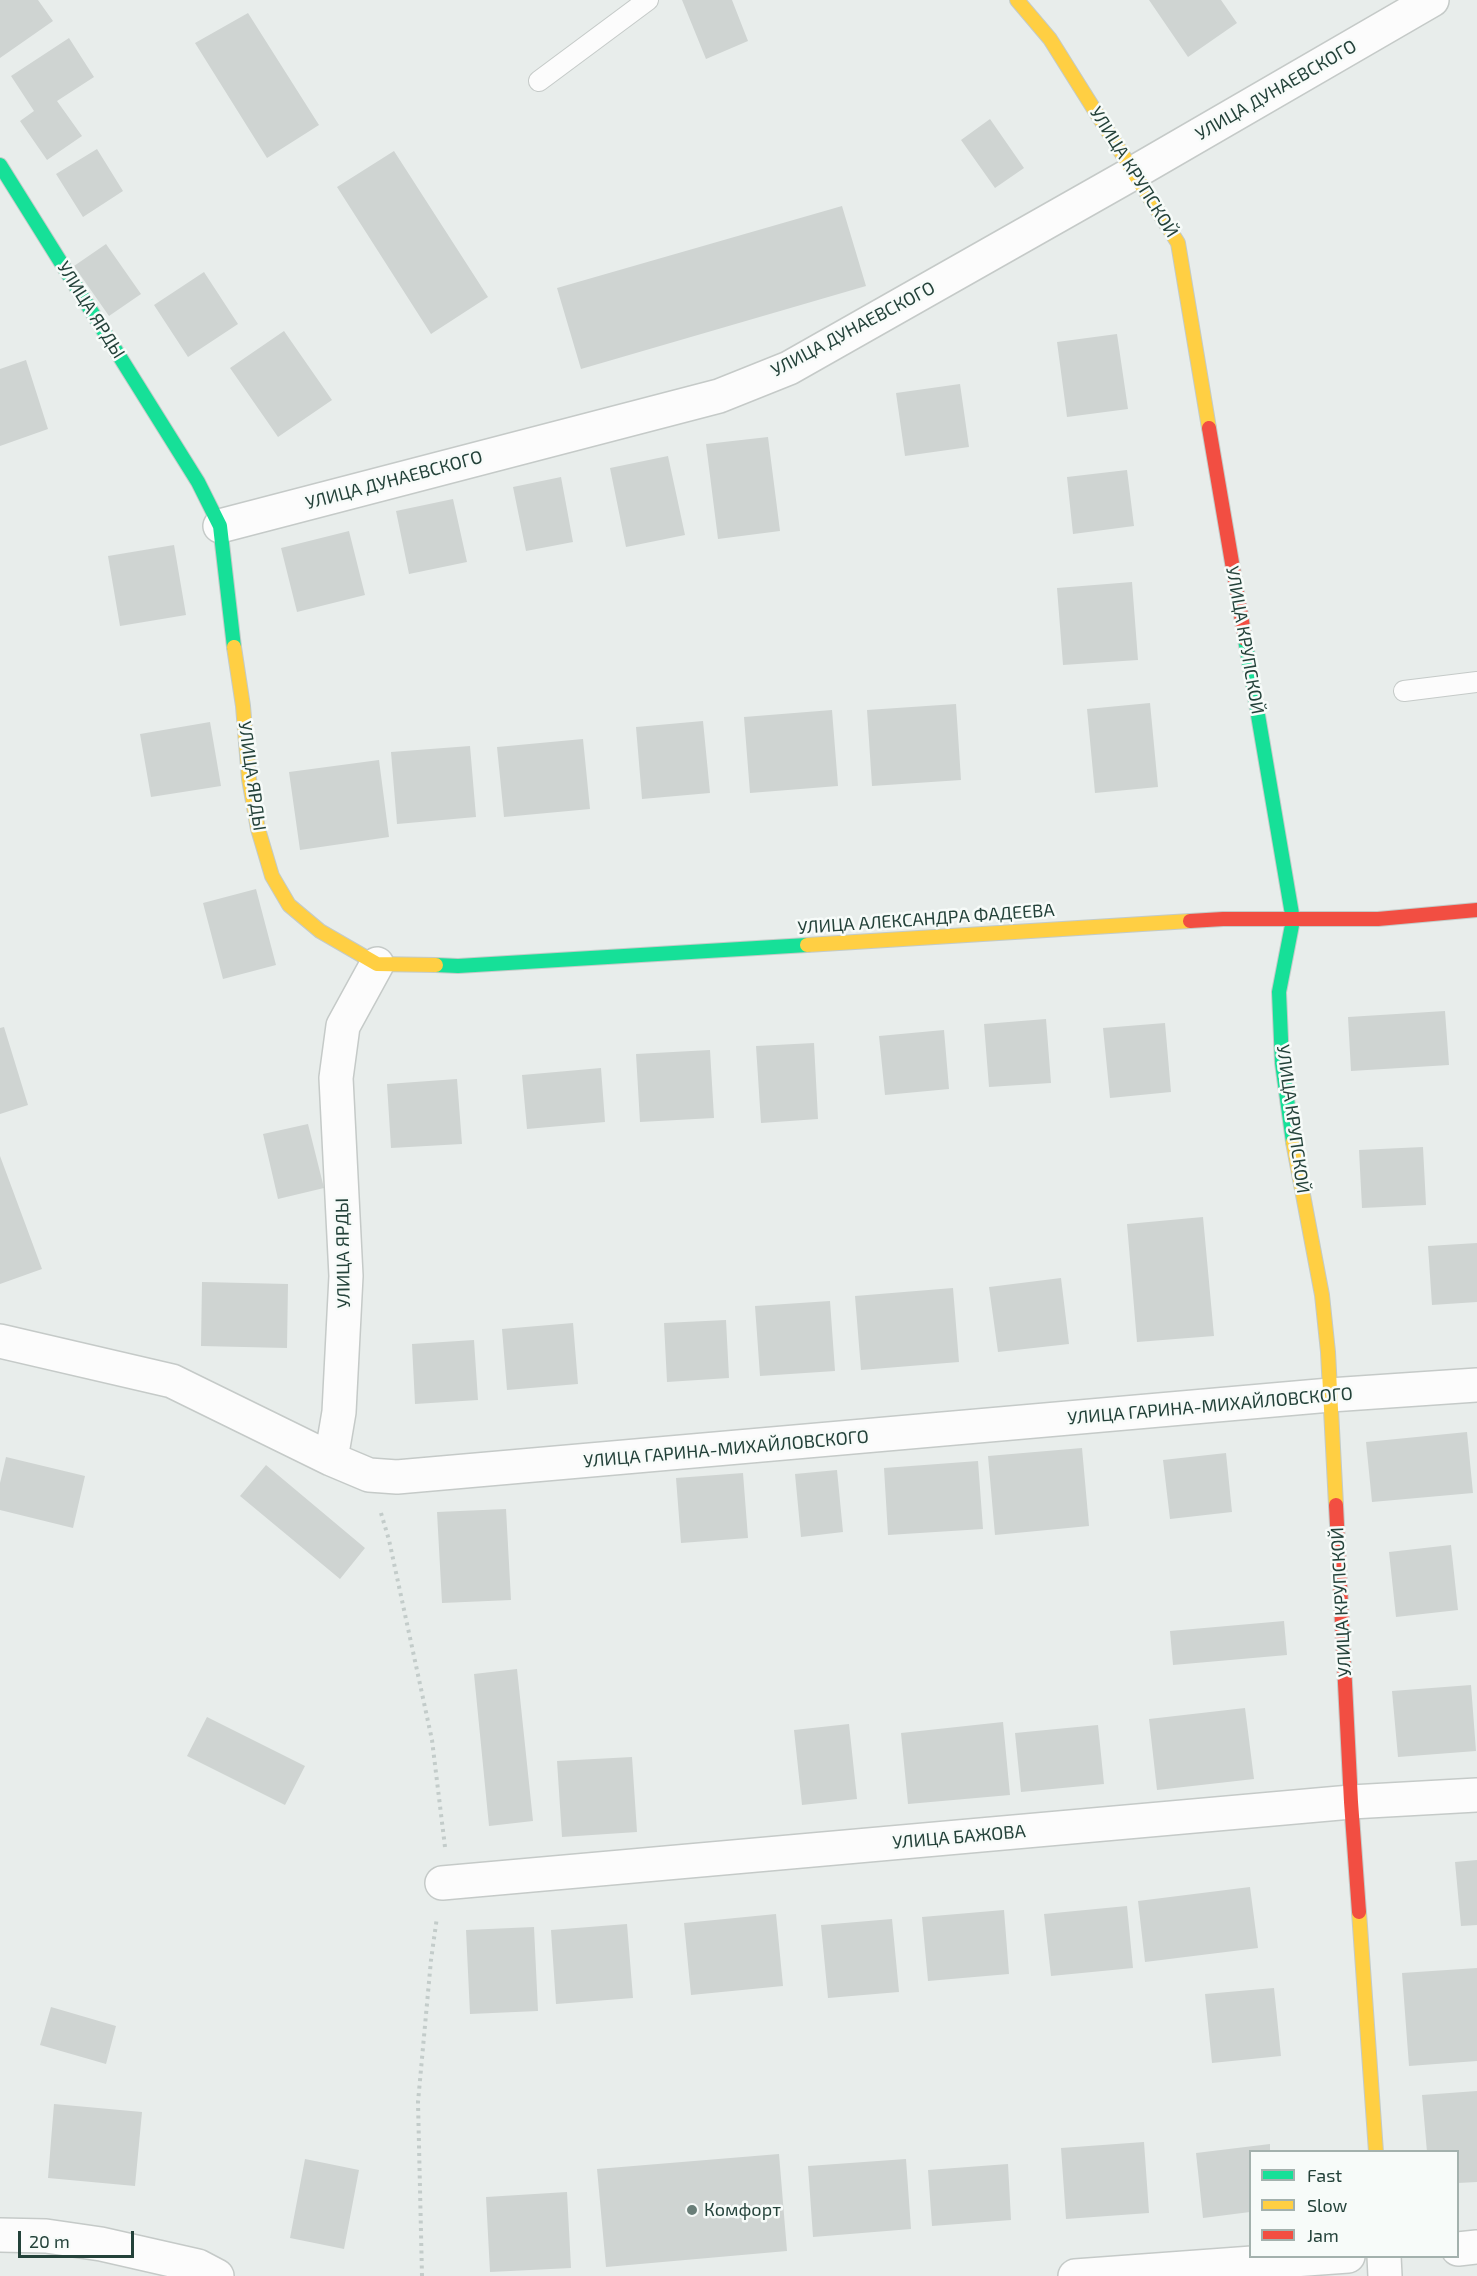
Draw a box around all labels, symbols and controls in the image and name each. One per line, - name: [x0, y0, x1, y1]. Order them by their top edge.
- street label: УЛИЦА ДУНАЕВСКОГО: [1192, 35, 1360, 145]
- street label: УЛИЦА КРУПСКОЙ: [1085, 103, 1183, 241]
- street label: УЛИЦА ЯРДЫ: [53, 257, 129, 363]
- street label: УЛИЦА ДУНАЕВСКОГО: [767, 277, 939, 381]
- street label: УЛИЦА ДУНАЕВСКОГО: [303, 446, 485, 514]
- street label: УЛИЦА КРУПСКОЙ: [1221, 564, 1269, 716]
- street label: УЛИЦА ЯРДЫ: [234, 720, 270, 832]
- street label: УЛИЦА АЛЕКСАНДРА ФАДЕЕВА: [797, 899, 1055, 939]
- street label: УЛИЦА КРУПСКОЙ: [1272, 1043, 1314, 1195]
- street label: УЛИЦА ЯРДЫ: [331, 1198, 355, 1308]
- street label: УЛИЦА ГАРИНА-МИХАЙЛОВСКОГО: [1066, 1383, 1354, 1429]
- street label: УЛИЦА ГАРИНА-МИХАЙЛОВСКОГО: [582, 1426, 870, 1472]
- street label: УЛИЦА КРУПСКОЙ: [1326, 1526, 1356, 1678]
- street label: УЛИЦА БАЖОВА: [891, 1820, 1027, 1854]
- legend: [1249, 2150, 1459, 2258]
- text: Fast: [1307, 2164, 1342, 2186]
- text: Slow: [1307, 2194, 1347, 2216]
- place label: Комфорт: [704, 2199, 781, 2221]
- marker: Комфорт: [685, 2203, 699, 2217]
- scale bar: [21, 2219, 136, 2257]
- text: Jam: [1307, 2224, 1339, 2246]
- text: 20 m: [29, 2230, 70, 2252]

